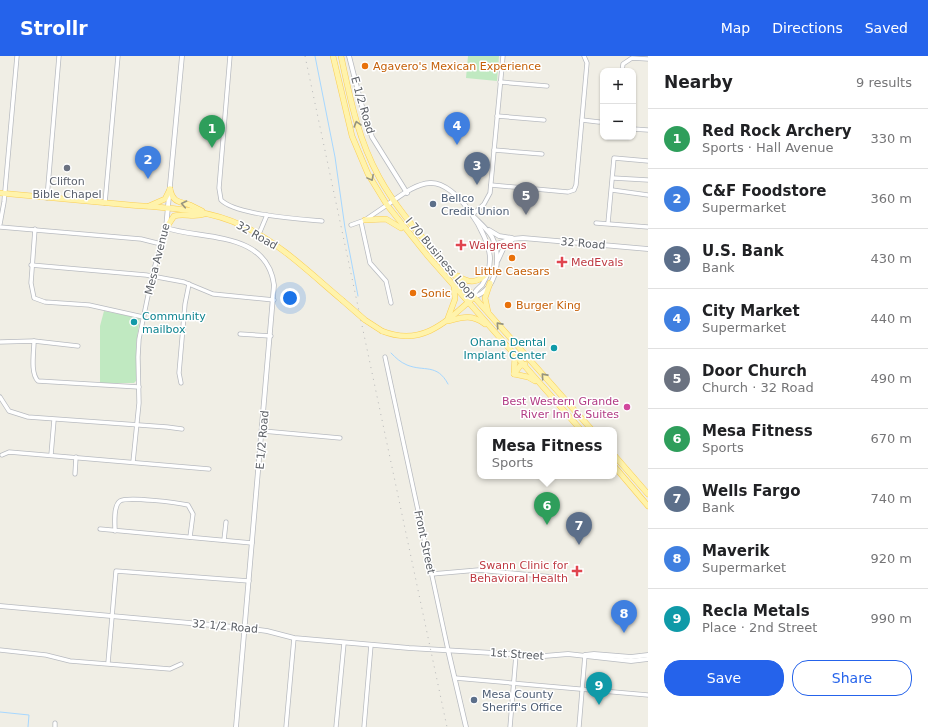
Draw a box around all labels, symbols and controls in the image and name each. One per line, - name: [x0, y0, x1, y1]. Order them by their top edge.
- text: Strollr: [20, 17, 88, 39]
- text: Map: [721, 20, 750, 36]
- text: Directions: [772, 20, 843, 36]
- text: Saved: [865, 20, 908, 36]
- place label: Agavero's Mexican Experience: [373, 60, 541, 73]
- marker: Agavero's Mexican Experience: [360, 61, 370, 71]
- map controls: [600, 68, 636, 140]
- button: +: [600, 68, 636, 104]
- text: Nearby: [664, 72, 733, 92]
- street label: E 1/2 Road: [348, 75, 377, 135]
- text: 9 results: [856, 75, 912, 90]
- button: −: [600, 104, 636, 140]
- pin: 4: [444, 112, 470, 145]
- pin: 1: [199, 115, 225, 148]
- one-way arrow: [353, 121, 362, 128]
- text: Red Rock Archery: [702, 122, 852, 140]
- text: 1: [672, 131, 682, 146]
- text: 330 m: [870, 131, 912, 146]
- text: Sports · Hall Avenue: [702, 140, 833, 155]
- pin: 2: [135, 146, 161, 179]
- pin: 3: [464, 152, 490, 185]
- marker: Clifton Bible Chapel: [62, 163, 72, 173]
- one-way arrow: [366, 174, 373, 181]
- place label: Clifton Bible Chapel: [32, 175, 102, 201]
- pin: 5: [513, 182, 539, 215]
- text: C&F Foodstore: [702, 182, 827, 200]
- text: 2: [672, 191, 682, 206]
- text: 360 m: [870, 191, 912, 206]
- place label: Bellco Credit Union: [441, 192, 509, 218]
- marker: Bellco Credit Union: [428, 199, 438, 209]
- text: Supermarket: [702, 200, 786, 215]
- one-way arrow: [181, 201, 188, 209]
- street label: I 70 Business Loop: [403, 215, 479, 302]
- street label: 32 Road: [234, 219, 280, 252]
- street label: Mesa Avenue: [142, 222, 173, 296]
- street label: 32 Road: [560, 235, 606, 252]
- place label: Walgreens: [469, 239, 527, 252]
- marker: Walgreens: [456, 240, 466, 250]
- text: U.S. Bank: [702, 242, 784, 260]
- text: 3: [672, 251, 682, 266]
- text: 430 m: [870, 251, 912, 266]
- marker: Little Caesars: [507, 253, 517, 263]
- marker: MedEvals: [556, 256, 568, 268]
- place label: MedEvals: [571, 256, 623, 269]
- text: Bank: [702, 260, 735, 275]
- place label: Little Caesars: [474, 265, 550, 278]
- place label: Sonic: [421, 287, 451, 300]
- your location: [280, 288, 300, 308]
- marker: Sonic: [408, 288, 418, 298]
- place label: Burger King: [516, 299, 581, 312]
- marker: Burger King: [503, 300, 513, 310]
- text: City Market: [702, 302, 800, 320]
- place label: Community mailbox: [142, 310, 206, 336]
- text: 4: [672, 311, 682, 326]
- text: 440 m: [870, 311, 912, 326]
- marker: Community mailbox: [129, 317, 139, 327]
- text: Supermarket: [702, 320, 786, 335]
- one-way arrow: [497, 322, 504, 330]
- place label: Ohana Dental Implant Center: [463, 336, 546, 362]
- marker: Ohana Dental Implant Center: [549, 343, 559, 353]
- text: Door Church: [702, 362, 807, 380]
- text: 5: [672, 371, 682, 386]
- text: 490 m: [870, 371, 912, 386]
- one-way arrow: [542, 373, 549, 381]
- text: Church · 32 Road: [702, 380, 814, 395]
- place label: Best Western Grande River Inn & Suites: [502, 395, 619, 421]
- marker: Best Western Grande River Inn & Suites: [622, 402, 632, 412]
- street label: E 1/2 Road: [253, 410, 272, 470]
- text: Mesa Fitness: [702, 422, 813, 440]
- popup: [477, 427, 617, 479]
- text: 6: [672, 431, 682, 446]
- text: 670 m: [870, 431, 912, 446]
- text: Mesa Fitness: [492, 437, 602, 455]
- text: Sports: [702, 440, 744, 455]
- text: Sports: [492, 455, 533, 470]
- text: Wells Fargo: [702, 482, 801, 500]
- text: 7: [672, 491, 682, 506]
- text: 740 m: [870, 491, 912, 506]
- pin: 6: [534, 492, 560, 525]
- text: Bank: [702, 500, 735, 515]
- street label: Front Street: [411, 509, 438, 576]
- pin: 7: [566, 512, 592, 545]
- text: Maverik: [702, 542, 770, 560]
- text: 8: [672, 551, 682, 566]
- text: 920 m: [870, 551, 912, 566]
- place label: Swann Clinic for Behavioral Health: [470, 559, 568, 585]
- text: Supermarket: [702, 560, 786, 575]
- marker: Swann Clinic for Behavioral Health: [571, 565, 583, 577]
- pin: 8: [611, 600, 637, 633]
- text: Recla Metals: [702, 602, 810, 620]
- text: 9: [672, 611, 682, 626]
- text: 990 m: [870, 611, 912, 626]
- street label: 32 1/2 Road: [191, 617, 259, 636]
- text: Place · 2nd Street: [702, 620, 817, 635]
- street label: 1st Street: [490, 646, 545, 663]
- button: Save: [664, 660, 784, 696]
- button: Share: [792, 660, 912, 696]
- pin: 9: [586, 672, 612, 705]
- place label: Mesa County Sheriff's Office: [482, 688, 562, 714]
- marker: Mesa County Sheriff's Office: [469, 695, 479, 705]

